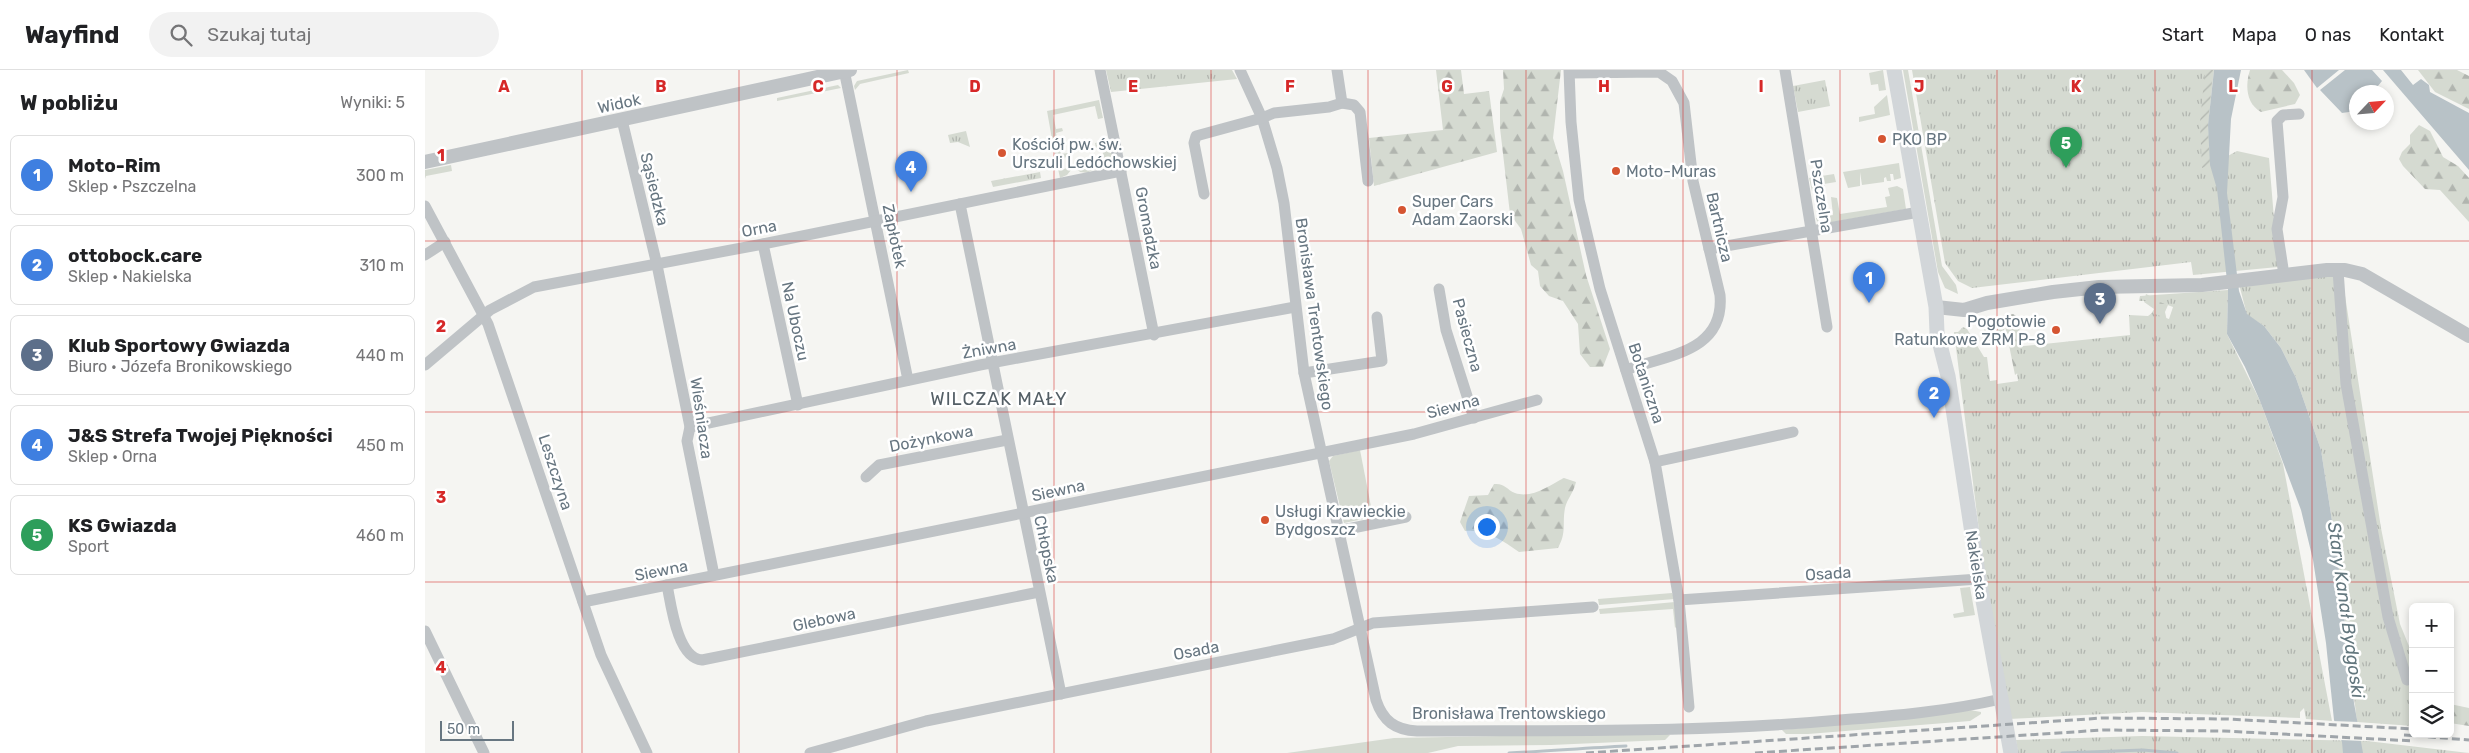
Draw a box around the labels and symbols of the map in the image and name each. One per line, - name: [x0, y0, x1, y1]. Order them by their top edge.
- text: A: [498, 77, 510, 96]
- text: B: [655, 77, 667, 96]
- text: C: [812, 77, 824, 96]
- text: D: [969, 77, 981, 96]
- text: E: [1128, 77, 1138, 96]
- text: F: [1285, 77, 1295, 96]
- text: G: [1441, 77, 1453, 96]
- text: H: [1598, 77, 1610, 96]
- text: I: [1758, 77, 1764, 96]
- text: J: [1914, 77, 1924, 96]
- text: K: [2071, 77, 2082, 96]
- text: L: [2228, 77, 2238, 96]
- north arrow: [2349, 85, 2394, 130]
- street label: Widok: [596, 90, 643, 117]
- pin: 5: [2050, 127, 2082, 168]
- place label: PKO BP: [1892, 130, 1947, 149]
- marker: PKO BP: [1876, 133, 1888, 145]
- place label: Kościół pw. św. Urszuli Ledóchowskiej: [1012, 135, 1177, 172]
- text: 1: [437, 146, 445, 165]
- marker: Kościół pw. św. Urszuli Ledóchowskiej: [996, 147, 1008, 159]
- street label: Sąsiedzka: [636, 151, 673, 228]
- pin: 4: [895, 151, 927, 192]
- street label: Pszczelna: [1806, 158, 1837, 234]
- place label: Moto-Muras: [1626, 162, 1716, 181]
- marker: Moto-Muras: [1610, 165, 1622, 177]
- street label: Gromadzka: [1131, 185, 1166, 271]
- street label: Bartnicza: [1702, 190, 1737, 264]
- place label: Super Cars Adam Zaorski: [1412, 192, 1513, 229]
- street label: Zapłotek: [878, 202, 911, 271]
- marker: Super Cars Adam Zaorski: [1396, 204, 1408, 216]
- street label: Orna: [740, 216, 778, 241]
- street label: Bronisława Trentowskiego: [1292, 217, 1337, 411]
- pin: 1: [1853, 262, 1885, 303]
- street label: Na Uboczu: [778, 280, 813, 362]
- pin: 3: [2084, 283, 2116, 324]
- street label: Pasieczna: [1449, 296, 1486, 374]
- place label: Pogotowie Ratunkowe ZRM P-8: [1894, 312, 2046, 349]
- text: 2: [436, 317, 446, 336]
- marker: Pogotowie Ratunkowe ZRM P-8: [2050, 324, 2062, 336]
- street label: Żniwna: [961, 334, 1018, 363]
- street label: Botaniczna: [1625, 340, 1669, 426]
- street label: Wieśniacza: [686, 376, 717, 460]
- pin: 2: [1918, 377, 1950, 418]
- district label: WILCZAK MAŁY: [930, 388, 1068, 410]
- street label: Siewna: [1425, 390, 1482, 423]
- street label: Dożynkowa: [888, 421, 975, 456]
- street label: Leszczyna: [534, 432, 577, 512]
- street label: Siewna: [1030, 476, 1086, 505]
- text: 3: [436, 488, 446, 507]
- place label: Usługi Krawieckie Bydgoszcz: [1275, 502, 1406, 539]
- street label: Chłopska: [1030, 514, 1063, 585]
- marker: Usługi Krawieckie Bydgoszcz: [1259, 514, 1271, 526]
- your location: [1474, 514, 1500, 540]
- water label: Stary Kanał Bydgoski: [2323, 520, 2369, 700]
- street label: Nakielska: [1962, 529, 1991, 601]
- street label: Siewna: [633, 556, 689, 585]
- street label: Osada: [1804, 562, 1852, 585]
- street label: Glebowa: [791, 604, 857, 635]
- street label: Osada: [1172, 637, 1221, 664]
- text: 4: [436, 658, 447, 677]
- street label: Bronisława Trentowskiego: [1412, 704, 1606, 723]
- scale bar: [440, 718, 514, 741]

